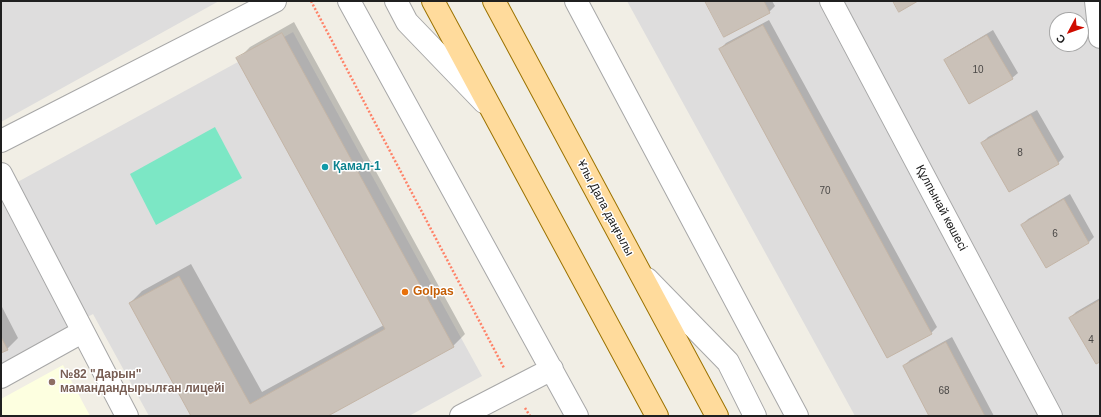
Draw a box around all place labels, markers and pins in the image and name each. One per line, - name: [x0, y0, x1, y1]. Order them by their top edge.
- place label: Қамал-1: [333, 160, 381, 174]
- marker: Қамал-1: [320, 162, 330, 172]
- place label: Golpas: [413, 285, 454, 299]
- marker: Golpas: [400, 287, 410, 297]
- place label: №82 "Дарын" мамандандырылған лицейі: [60, 368, 225, 396]
- marker: №82 "Дарын" мамандандырылған лицейі: [47, 377, 57, 387]

